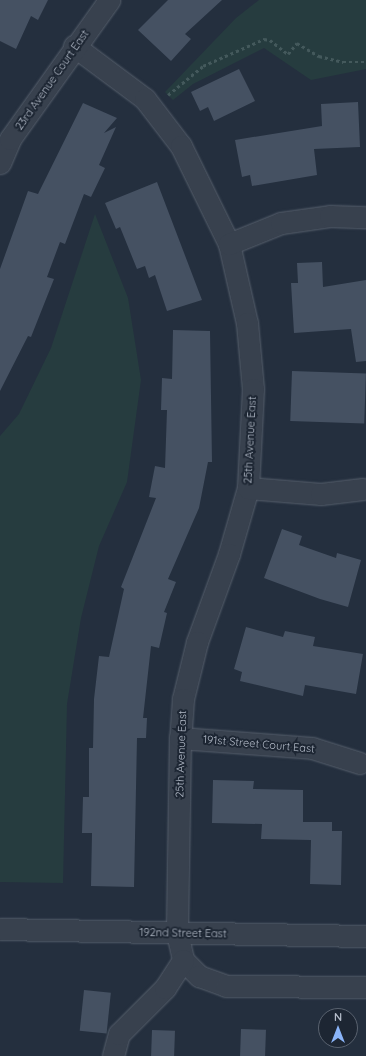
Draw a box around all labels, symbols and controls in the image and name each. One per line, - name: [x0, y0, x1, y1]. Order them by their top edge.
- street label: 23rd Avenue Court East: [12, 27, 92, 133]
- street label: 25th Avenue East: [241, 396, 259, 484]
- street label: 25th Avenue East: [173, 710, 189, 798]
- street label: 191st Street Court East: [203, 733, 315, 755]
- street label: 192nd Street East: [139, 926, 227, 940]
- north arrow: [318, 1008, 358, 1048]
- text: N: [334, 1010, 342, 1024]

